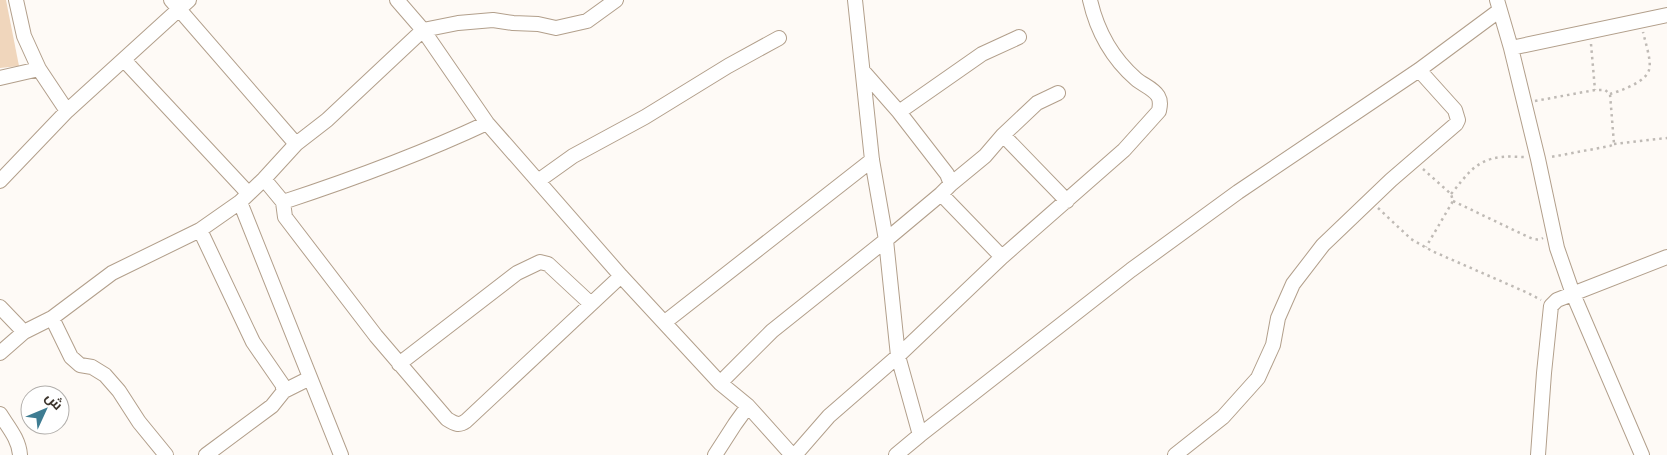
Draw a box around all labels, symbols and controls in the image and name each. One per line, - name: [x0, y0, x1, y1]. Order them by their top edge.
- north arrow: [20, 385, 70, 435]
- text: ش: [42, 389, 66, 414]

